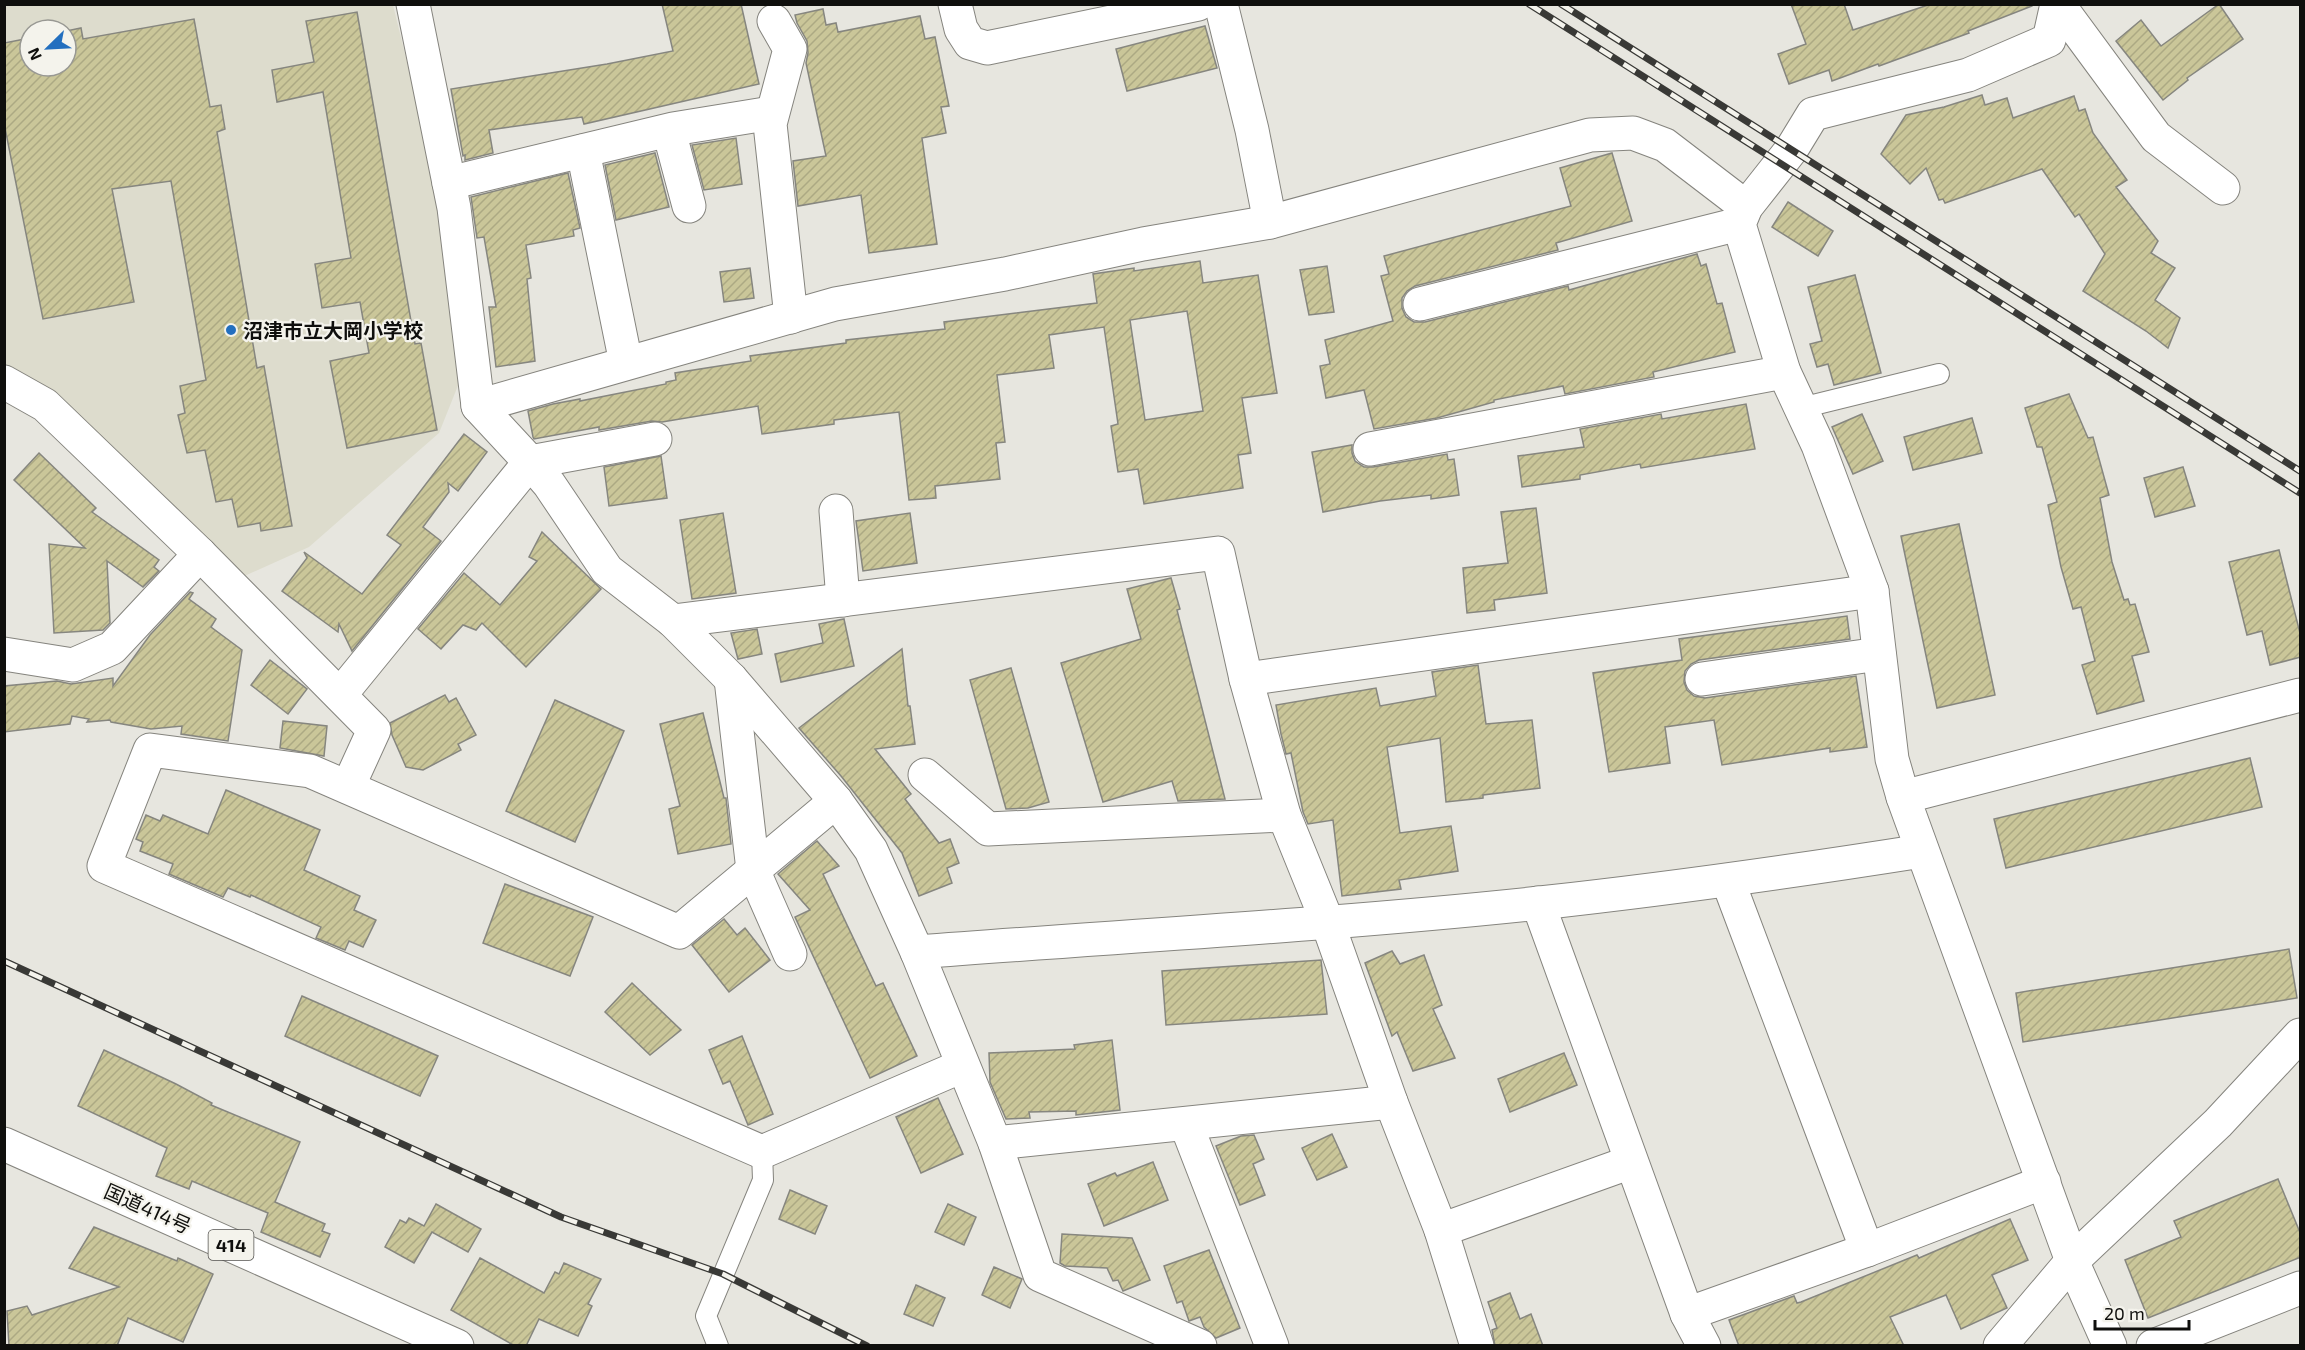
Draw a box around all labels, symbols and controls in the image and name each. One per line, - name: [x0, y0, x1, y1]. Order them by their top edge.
- north arrow: [18, 18, 78, 78]
- text: N: [23, 45, 45, 63]
- place label: 沼津市立大岡小学校: [243, 318, 423, 342]
- marker: 沼津市立大岡小学校: [224, 323, 238, 337]
- street label: 国道414号: [101, 1178, 195, 1238]
- road number: 414: [208, 1230, 254, 1260]
- scale bar: [2095, 1293, 2190, 1331]
- text: 20 m: [2104, 1302, 2145, 1324]

